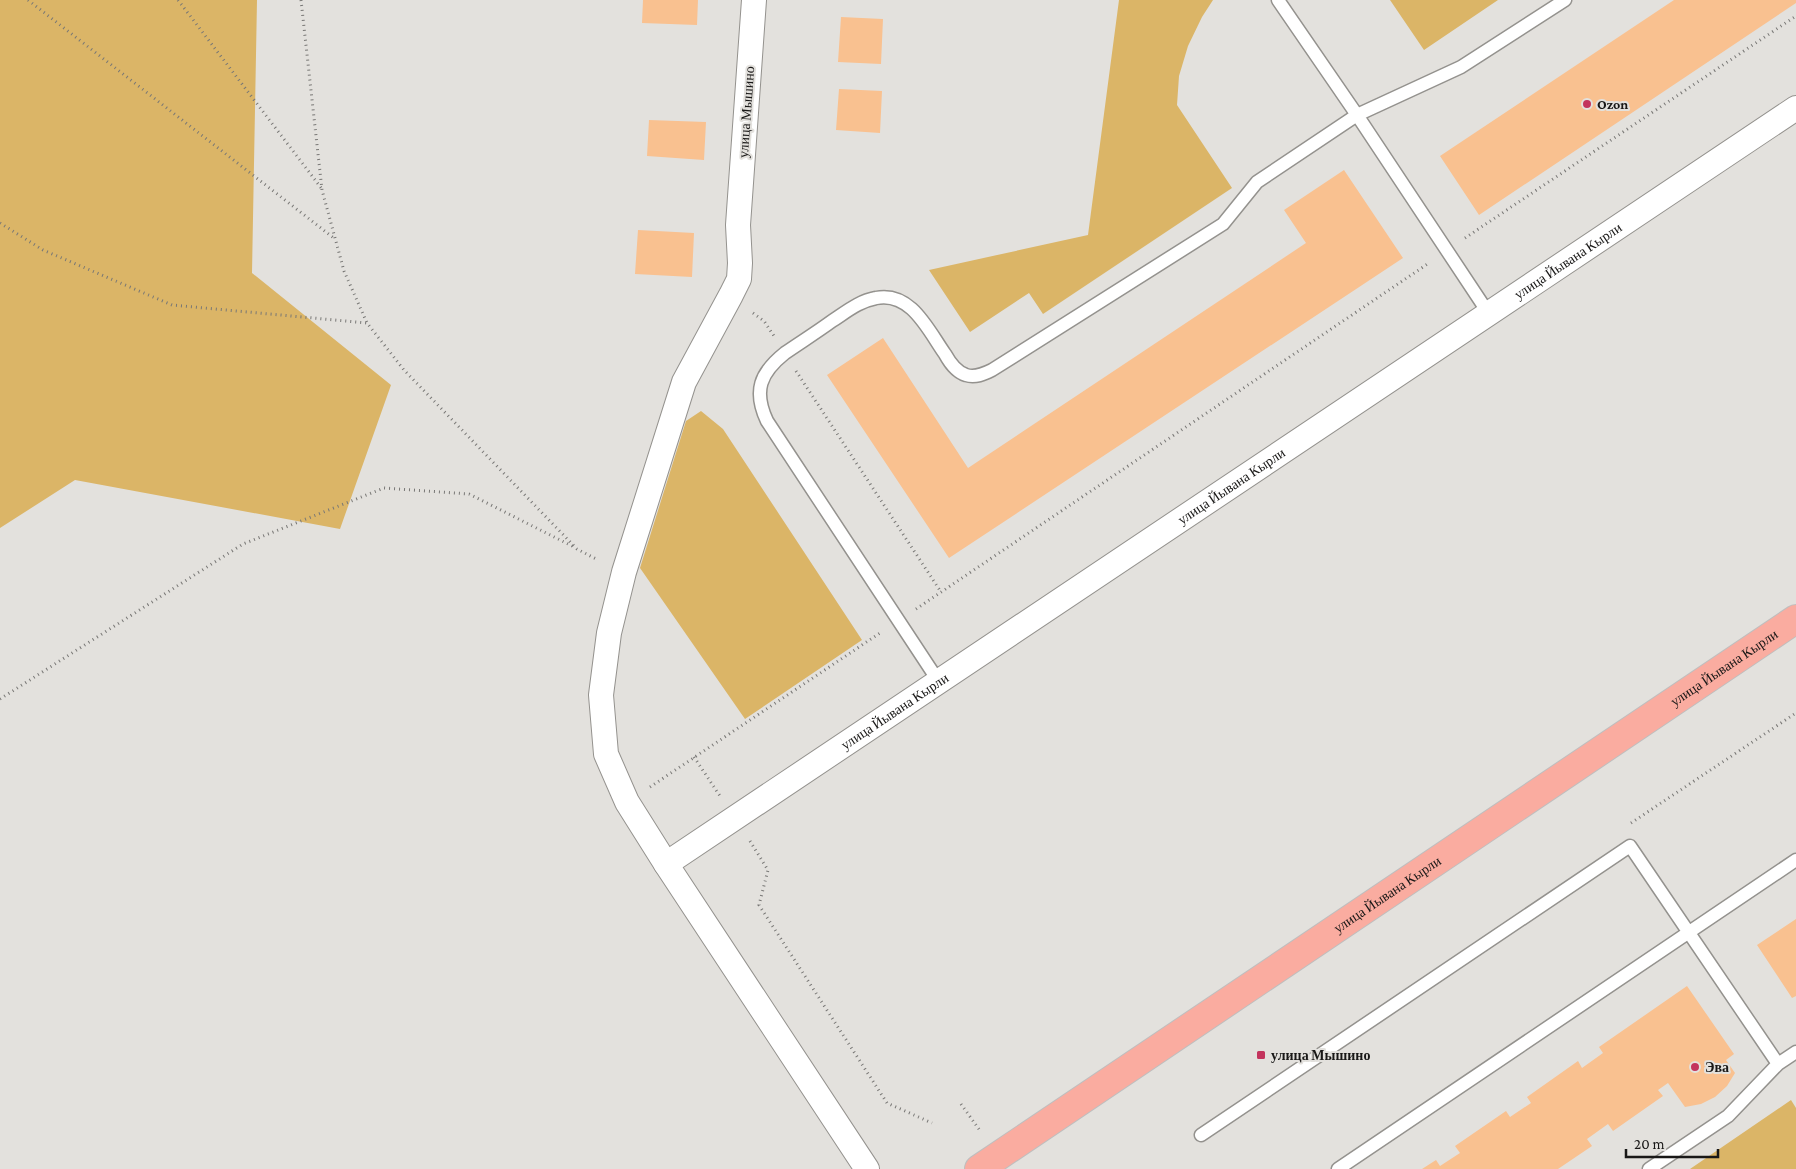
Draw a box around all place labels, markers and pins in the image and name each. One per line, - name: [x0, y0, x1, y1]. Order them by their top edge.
- place label: Ozon: [1597, 96, 1628, 112]
- marker: Ozon: [1581, 98, 1593, 110]
- place label: улица Мышино: [1271, 1047, 1370, 1063]
- marker: улица Мышино: [1255, 1049, 1267, 1061]
- place label: Эва: [1705, 1059, 1729, 1075]
- marker: Эва: [1689, 1061, 1701, 1073]

